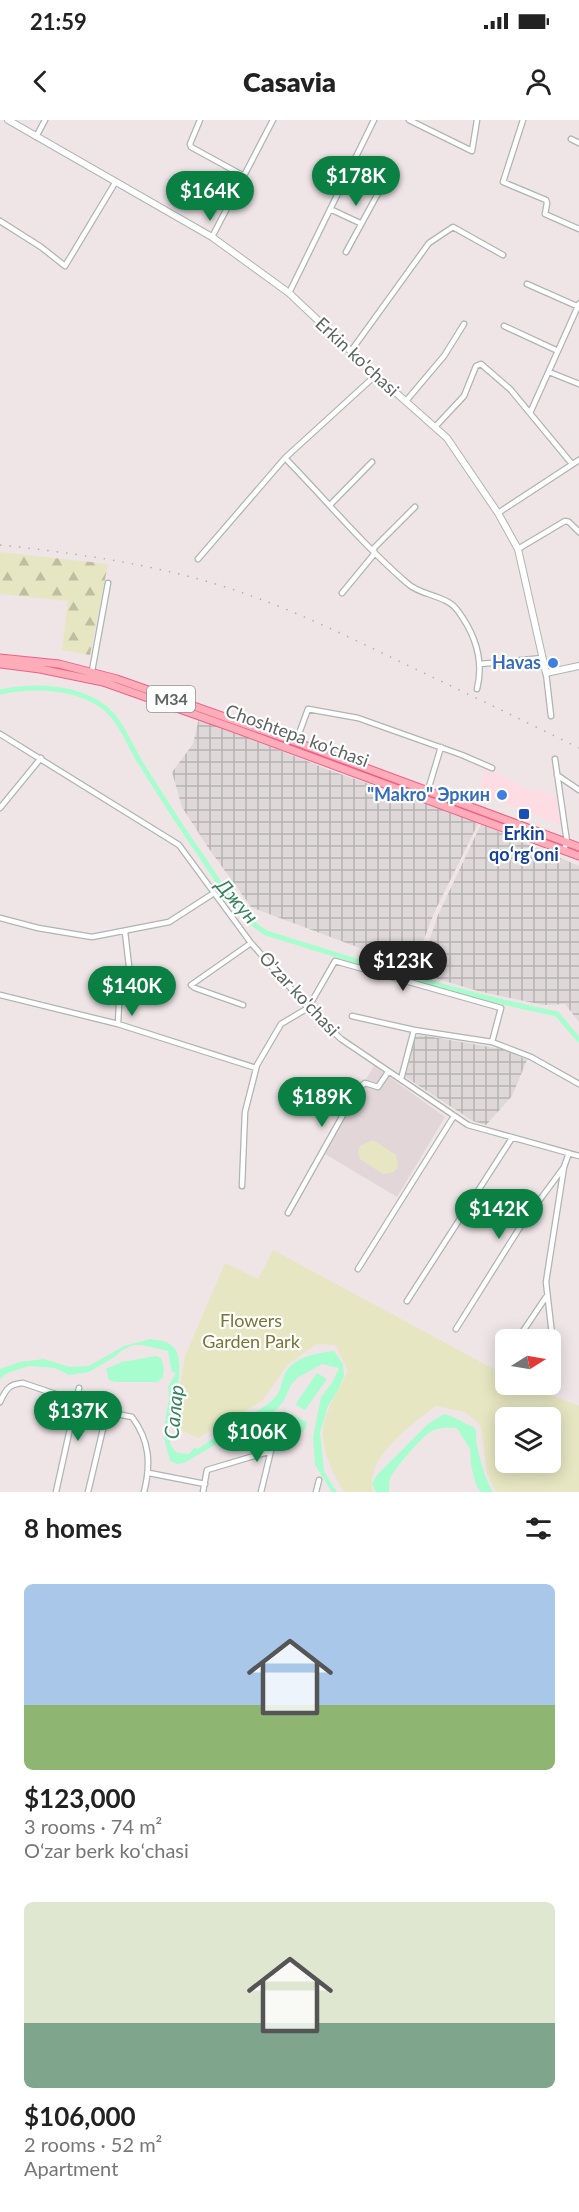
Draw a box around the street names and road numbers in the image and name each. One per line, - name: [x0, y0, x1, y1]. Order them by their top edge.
- street label: Erkin ko'chasi: [311, 312, 404, 401]
- road number: M34: [147, 686, 195, 712]
- street label: Choshtepa ko'chasi: [223, 699, 372, 771]
- street label: O'zar ko'chasi: [255, 947, 344, 1040]

